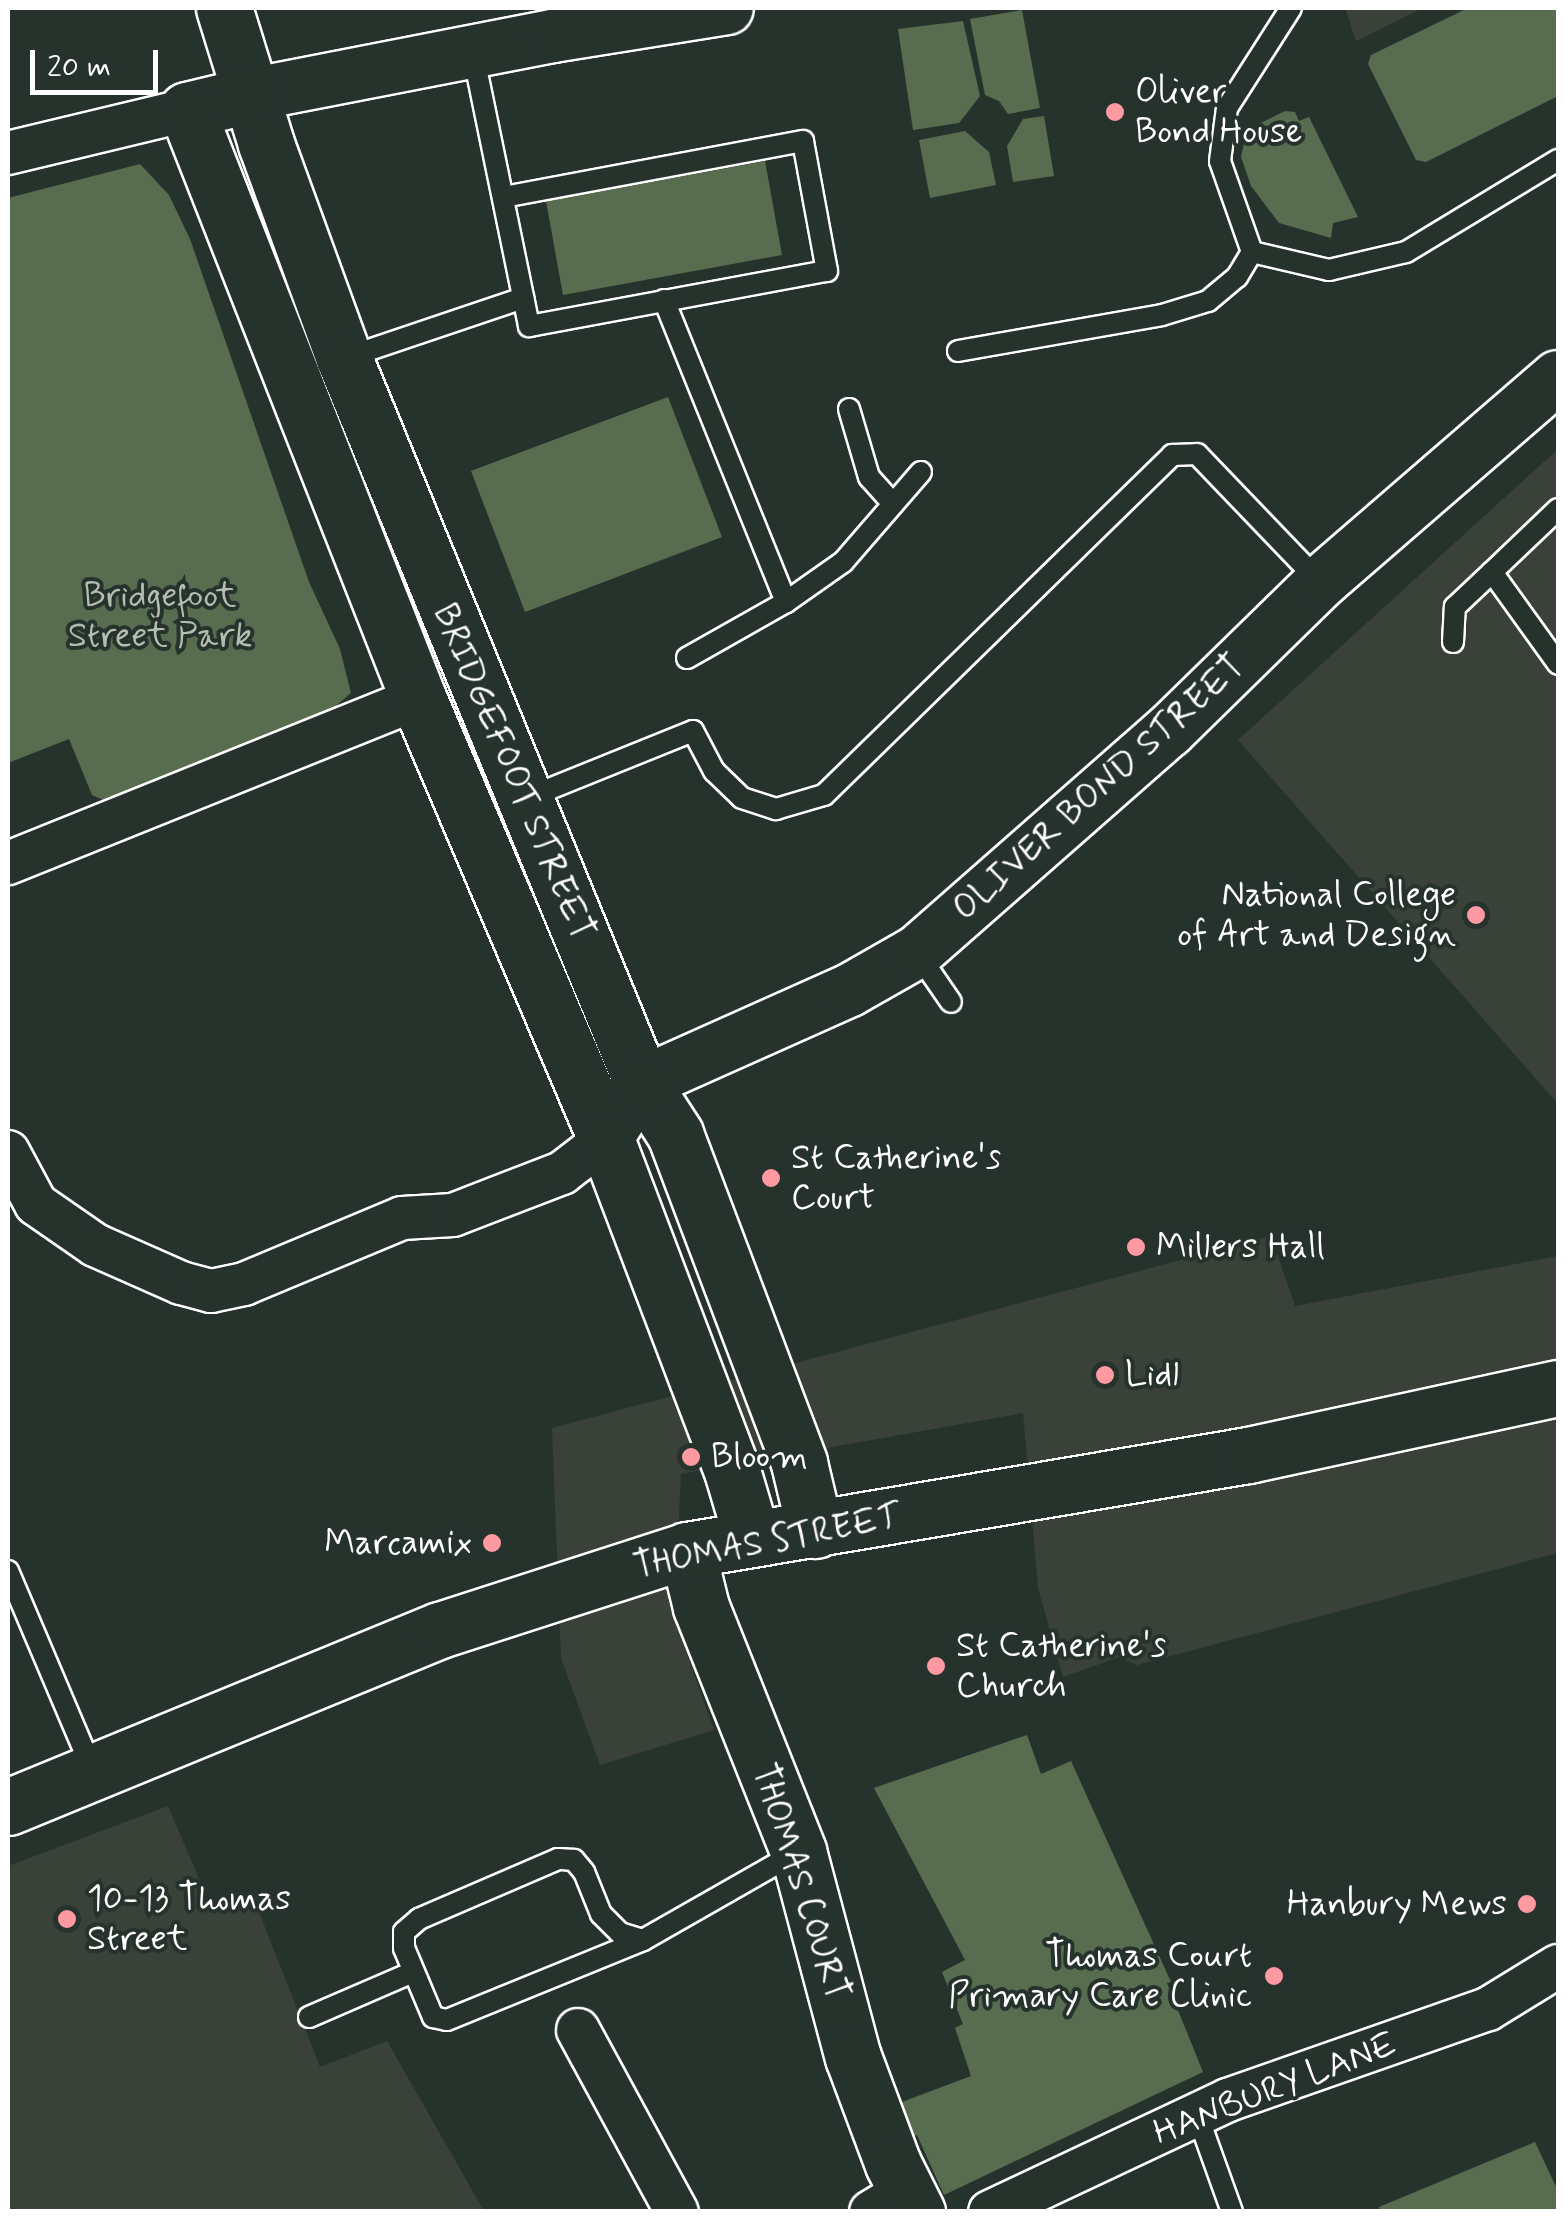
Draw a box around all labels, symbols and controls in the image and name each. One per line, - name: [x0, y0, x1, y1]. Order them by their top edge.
- scale bar: [35, 30, 162, 92]
- text: 20 m: [47, 48, 111, 87]
- place label: Oliver Bond House: [1135, 71, 1302, 153]
- marker: Oliver Bond House: [1104, 101, 1126, 123]
- park label: Bridgefoot Street Park: [70, 575, 250, 657]
- street label: BRIDGEFOOT STREET: [423, 597, 603, 947]
- street label: OLIVER BOND STREET: [944, 646, 1254, 930]
- place label: National College of Art and Design: [1195, 874, 1456, 956]
- marker: National College of Art and Design: [1465, 904, 1487, 926]
- place label: St Catherine's Court: [791, 1137, 1004, 1219]
- marker: St Catherine's Court: [760, 1167, 782, 1189]
- place label: Millers Hall: [1156, 1226, 1323, 1268]
- marker: Millers Hall: [1125, 1236, 1147, 1258]
- place label: Lidl: [1125, 1354, 1179, 1396]
- marker: Lidl: [1094, 1364, 1116, 1386]
- place label: Bloom: [711, 1436, 808, 1478]
- marker: Bloom: [680, 1446, 702, 1468]
- street label: THOMAS STREET: [629, 1495, 905, 1589]
- place label: Marcamix: [324, 1522, 472, 1564]
- marker: Marcamix: [481, 1532, 503, 1554]
- place label: St Catherine's Church: [956, 1625, 1169, 1707]
- marker: St Catherine's Church: [925, 1655, 947, 1677]
- street label: THOMAS COURT: [741, 1755, 859, 2009]
- place label: 10-13 Thomas Street: [87, 1878, 291, 1960]
- place label: Hanbury Mews: [1288, 1883, 1507, 1925]
- marker: Hanbury Mews: [1516, 1893, 1538, 1915]
- marker: 10-13 Thomas Street: [56, 1908, 78, 1930]
- place label: Thomas Court Primary Care Clinic: [942, 1935, 1252, 2017]
- marker: Thomas Court Primary Care Clinic: [1261, 1963, 1287, 1989]
- street label: HANBURY LANE: [1148, 2024, 1402, 2154]

